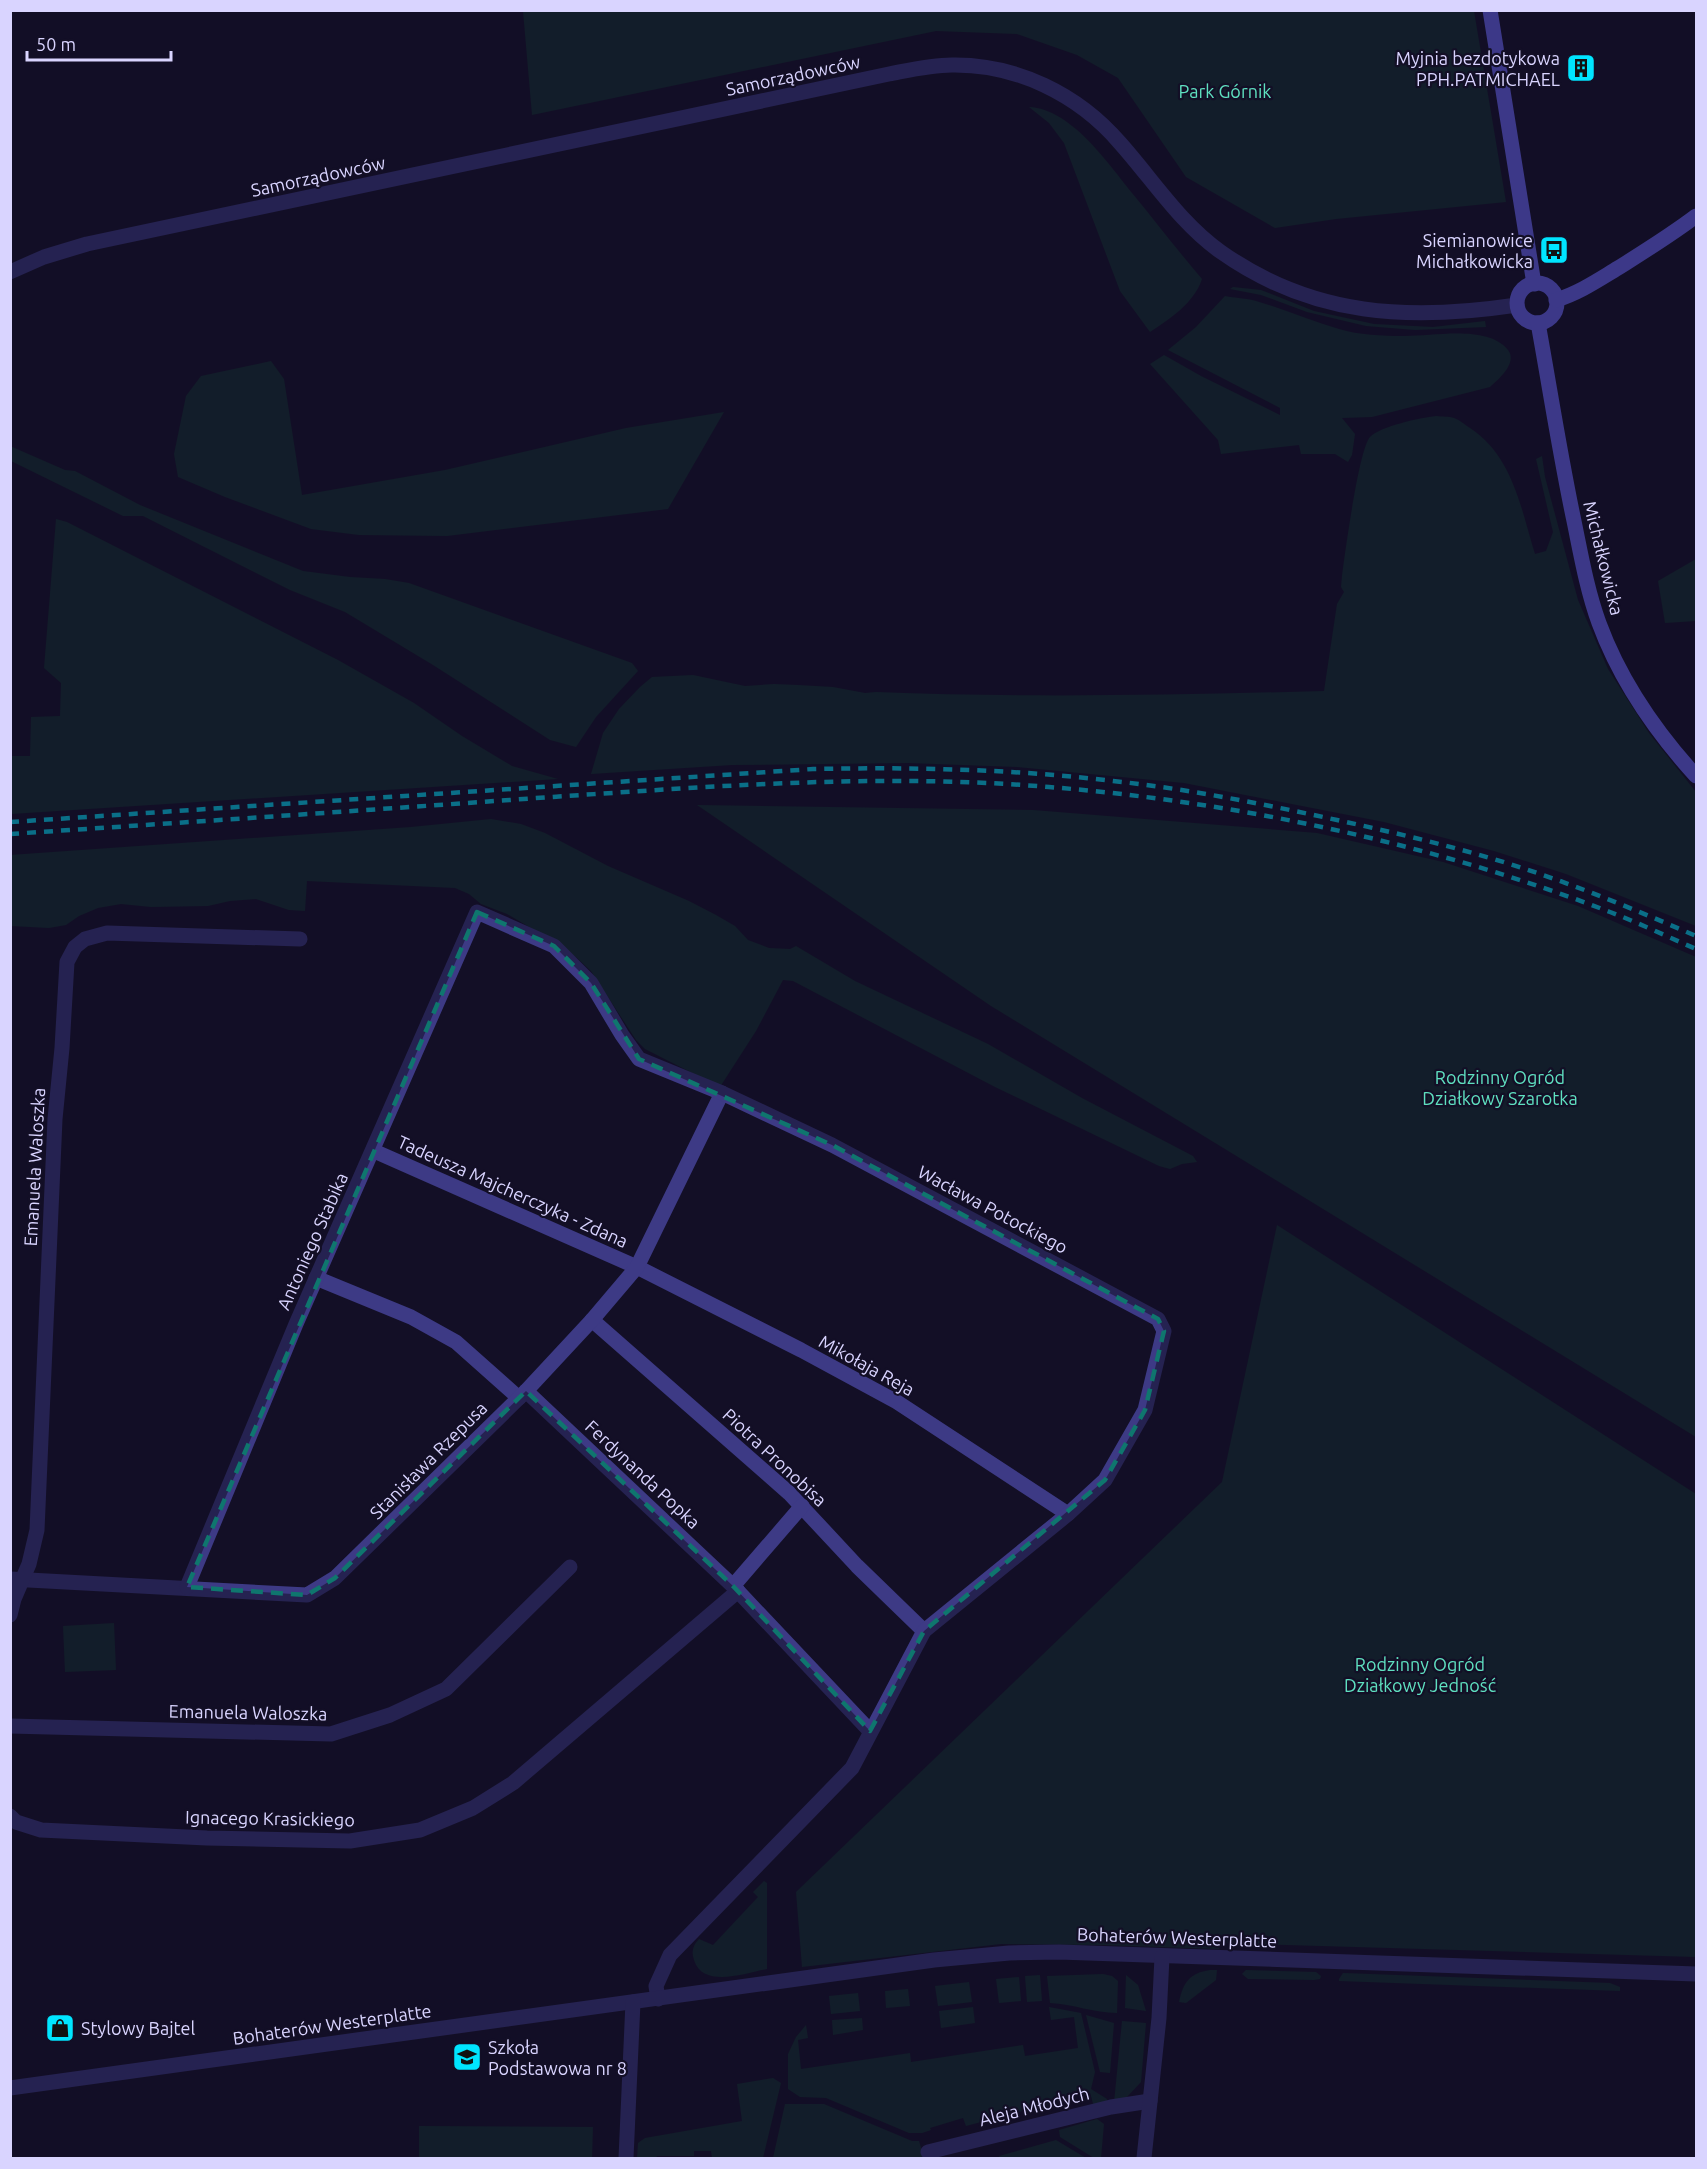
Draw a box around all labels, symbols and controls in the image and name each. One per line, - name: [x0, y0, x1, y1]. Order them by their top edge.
- scale bar: [27, 24, 171, 62]
- text: 50 m: [36, 34, 76, 54]
- place label: Myjnia bezdotykowa PPH.PATMICHAEL: [1395, 48, 1560, 89]
- street label: Samorządowców: [724, 51, 862, 99]
- building icon: Myjnia bezdotykowa PPH.PATMICHAEL: [1565, 52, 1597, 84]
- park label: Park Górnik: [1179, 81, 1271, 101]
- street label: Samorządowców: [249, 152, 387, 200]
- place label: Siemianowice Michałkowicka: [1416, 230, 1533, 271]
- bus stop icon: Siemianowice Michałkowicka: [1538, 234, 1570, 266]
- street label: Michałkowicka: [1580, 499, 1628, 617]
- park label: Rodzinny Ogród Działkowy Szarotka: [1422, 1067, 1578, 1108]
- street label: Emanuela Waloszka: [20, 1087, 48, 1247]
- street label: Tadeusza Majcherczyka - Zdana: [395, 1131, 631, 1251]
- street label: Wacława Potockiego: [915, 1161, 1071, 1257]
- street label: Antoniego Stabika: [273, 1169, 351, 1313]
- street label: Mikołaja Reja: [816, 1331, 918, 1399]
- street label: Stanisława Rzepusa: [365, 1397, 491, 1523]
- street label: Piotra Pronobisa: [719, 1404, 831, 1510]
- street label: Ferdynanda Popka: [582, 1416, 704, 1532]
- park label: Rodzinny Ogród Działkowy Jedność: [1344, 1654, 1496, 1695]
- street label: Emanuela Waloszka: [168, 1701, 328, 1723]
- street label: Ignacego Krasickiego: [185, 1807, 355, 1829]
- street label: Bohaterów Westerplatte: [1077, 1924, 1277, 1950]
- street label: Bohaterów Westerplatte: [231, 2000, 433, 2048]
- shop icon: Stylowy Bajtel: [44, 2012, 76, 2044]
- place label: Stylowy Bajtel: [81, 2018, 196, 2038]
- place label: Szkoła Podstawowa nr 8: [488, 2037, 627, 2078]
- school or university icon: Szkoła Podstawowa nr 8: [451, 2041, 483, 2073]
- street label: Aleja Młodych: [977, 2083, 1091, 2129]

